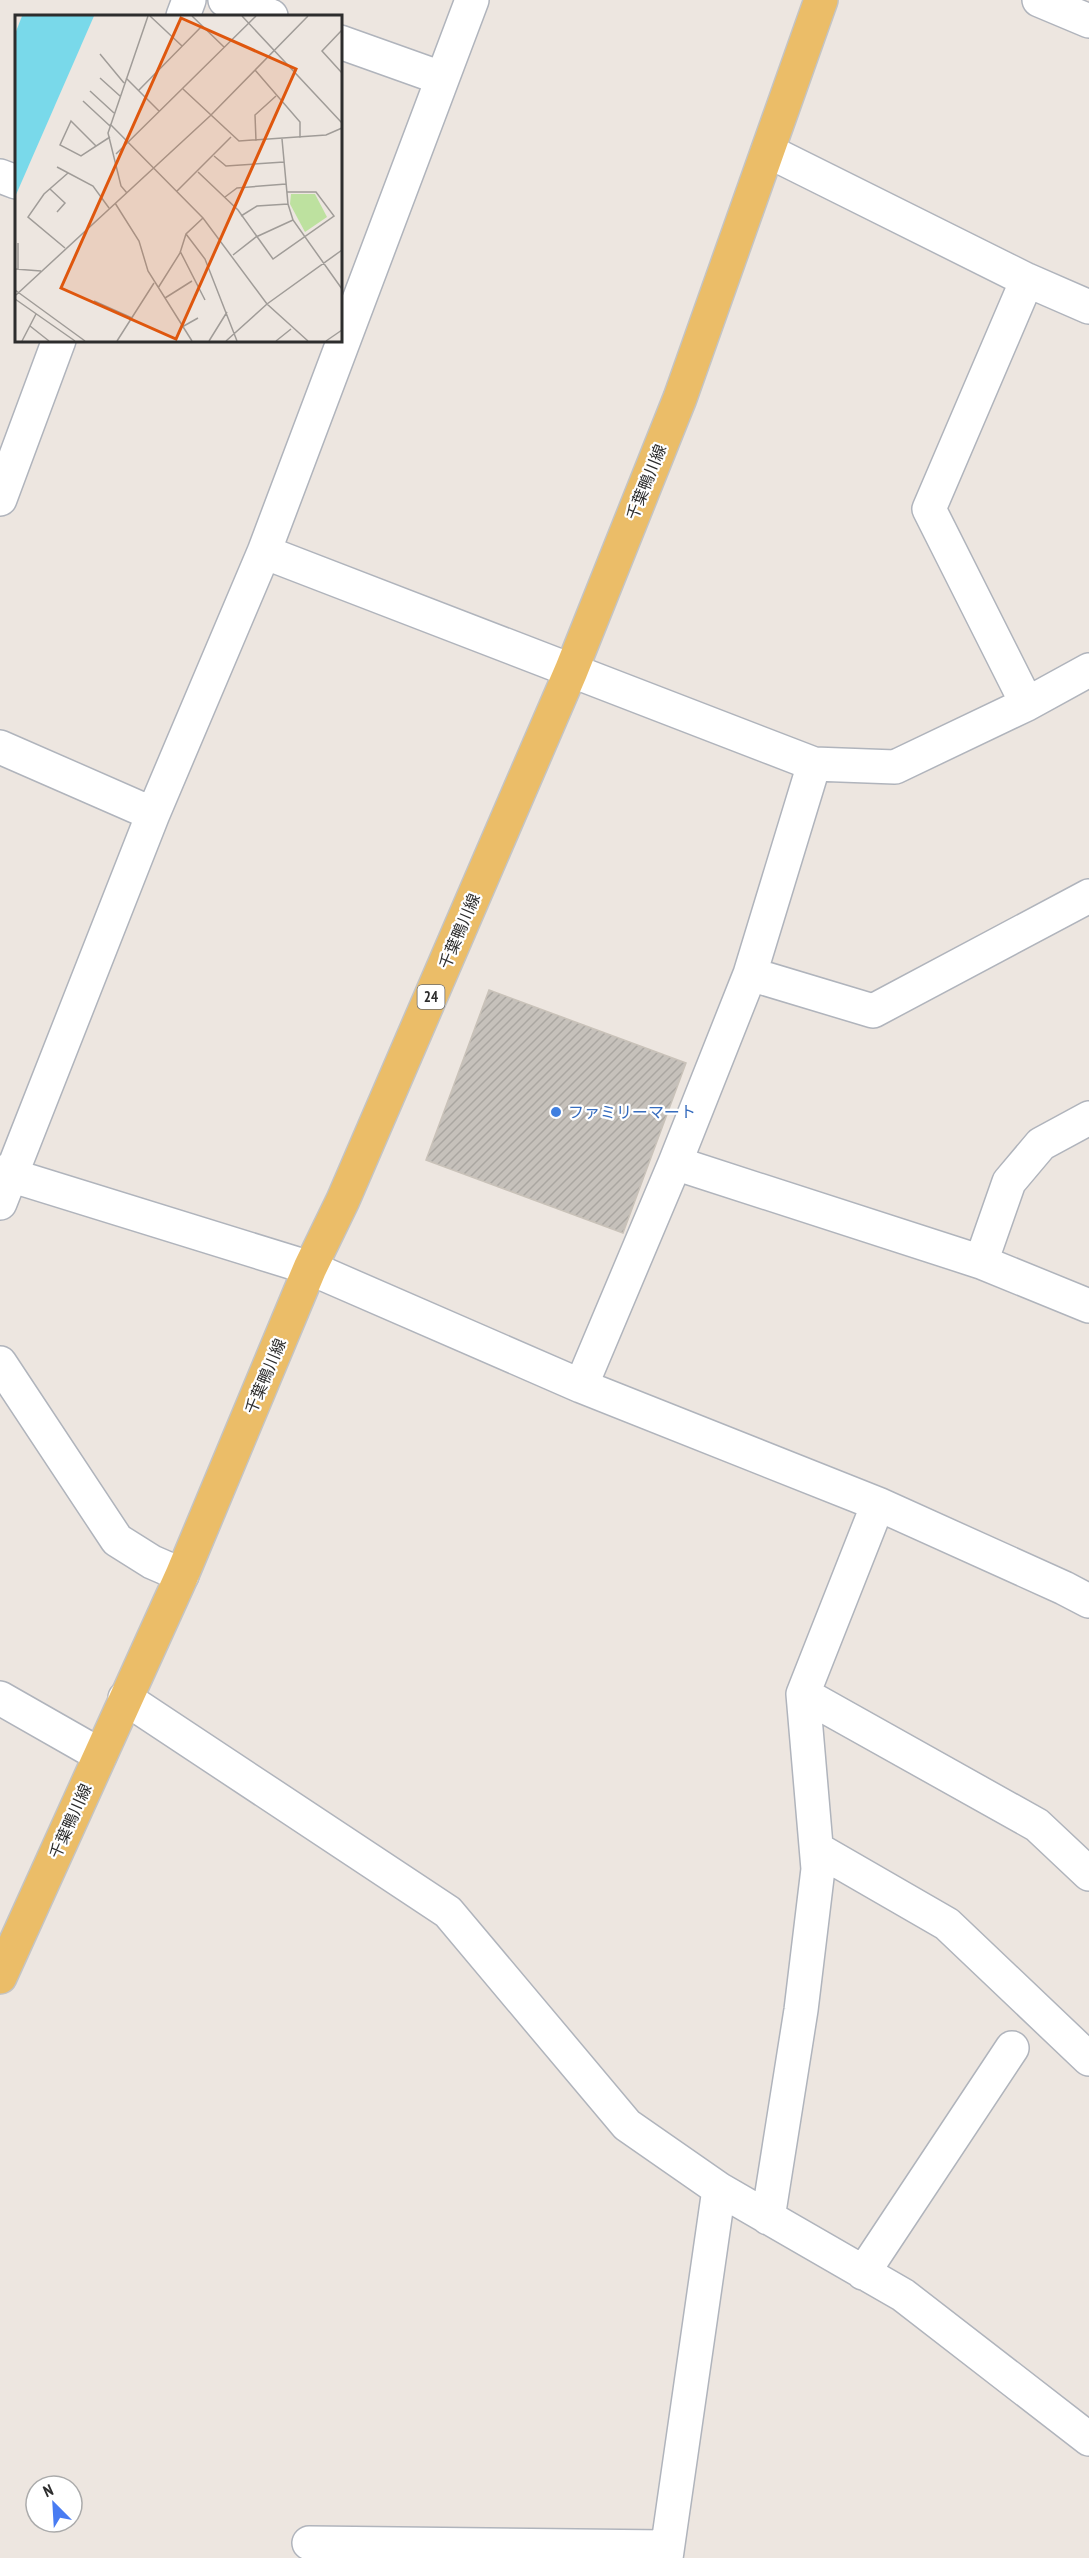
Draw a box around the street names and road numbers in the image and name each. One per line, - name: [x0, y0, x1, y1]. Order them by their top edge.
- street label: 千葉鴨川線: [622, 441, 670, 523]
- street label: 千葉鴨川線: [434, 890, 484, 972]
- road number: 24: [418, 985, 444, 1009]
- street label: 千葉鴨川線: [240, 1335, 290, 1417]
- street label: 千葉鴨川線: [45, 1780, 95, 1862]

